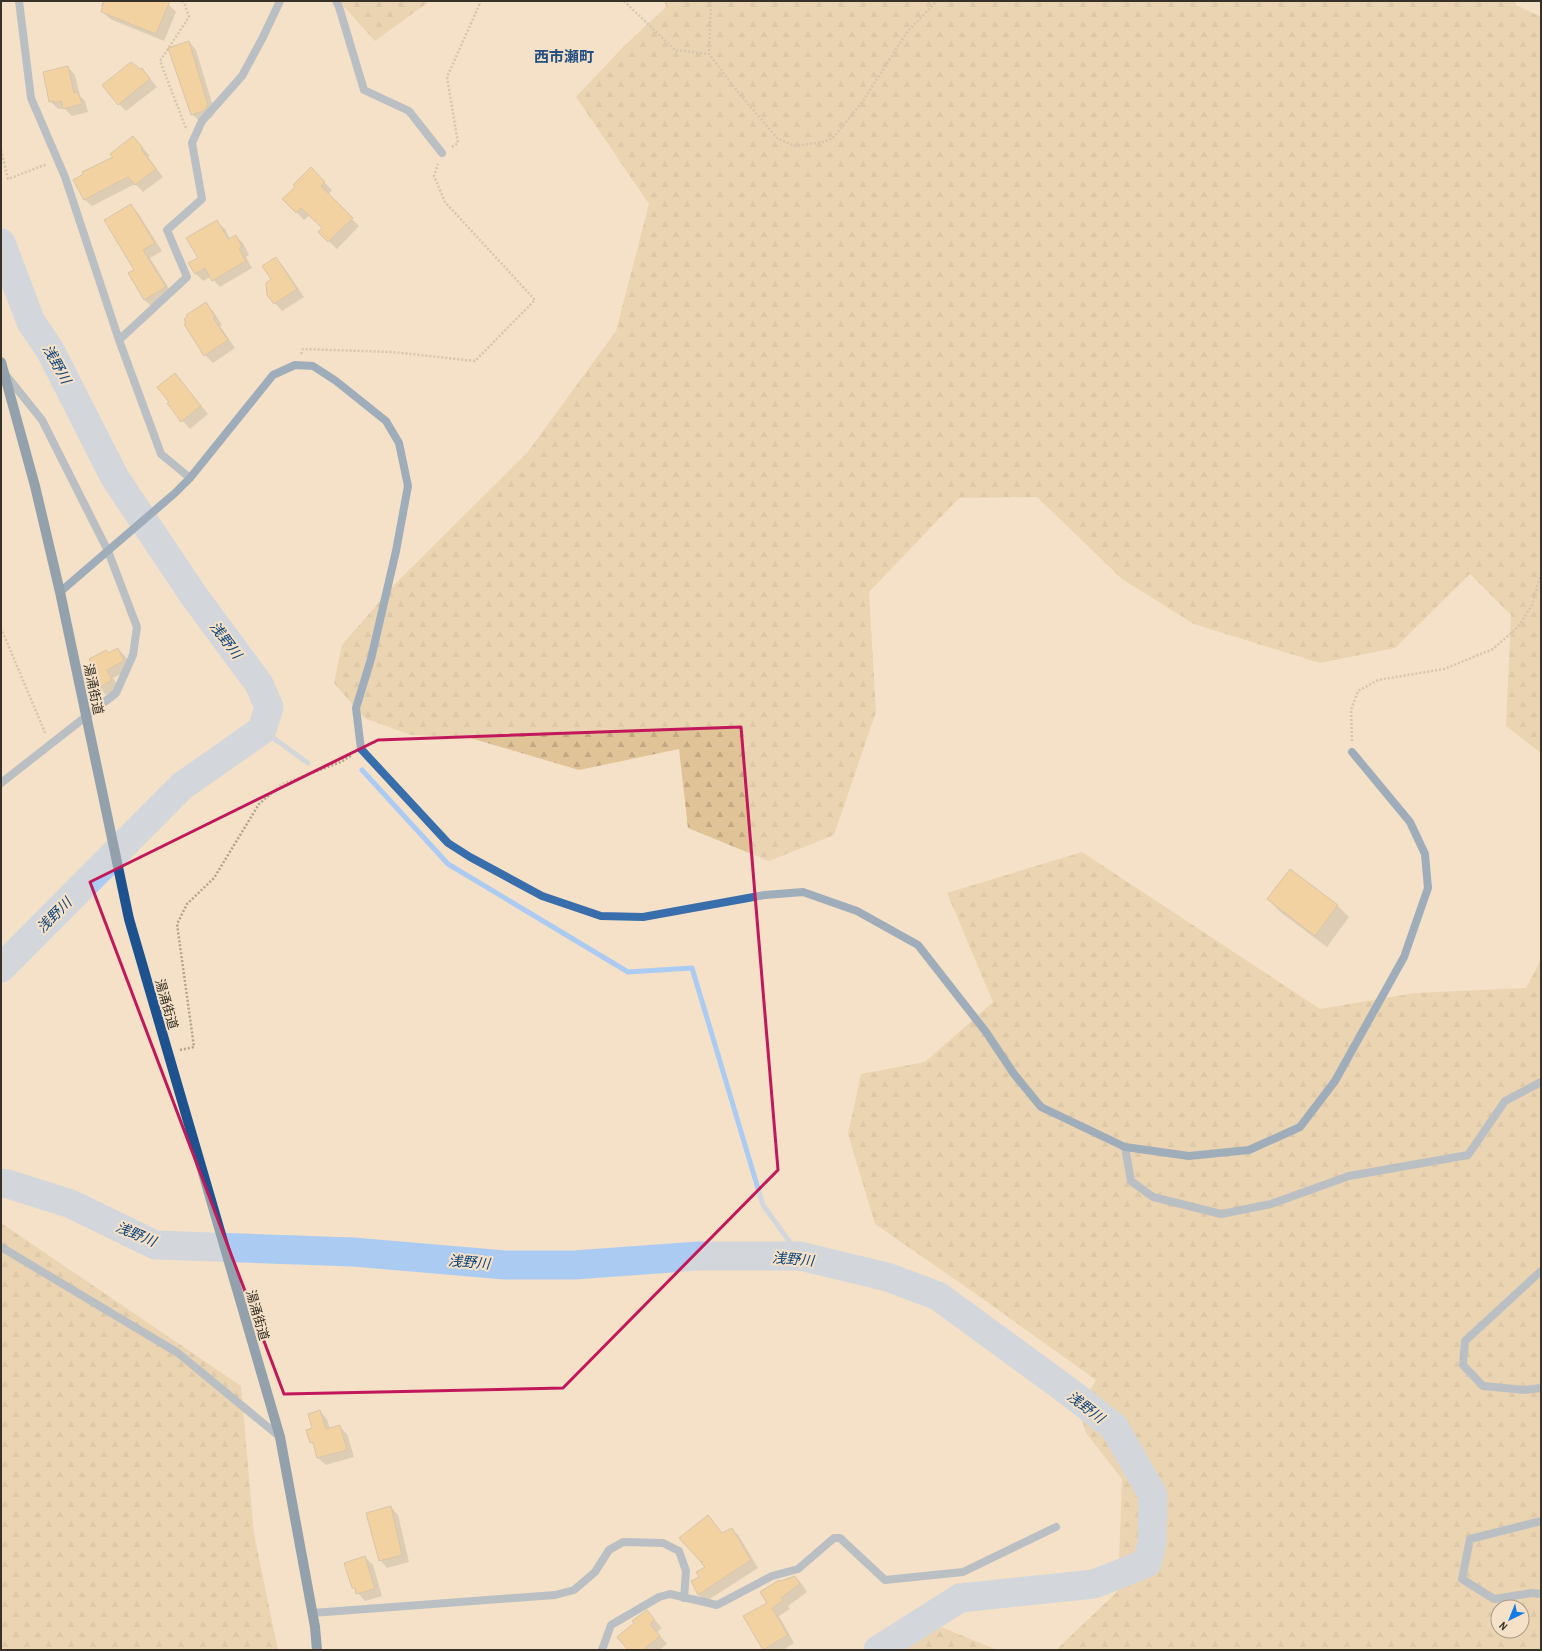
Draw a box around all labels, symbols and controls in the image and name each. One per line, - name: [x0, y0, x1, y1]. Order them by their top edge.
- district label: 西市瀬町: [534, 46, 594, 67]
- water label: 浅野川: [39, 341, 76, 388]
- water label: 浅野川: [206, 618, 247, 664]
- street label: 湯涌街道: [80, 662, 107, 716]
- water label: 浅野川: [33, 892, 77, 936]
- street label: 湯涌街道: [151, 977, 182, 1031]
- water label: 浅野川: [113, 1218, 161, 1251]
- water label: 浅野川: [771, 1248, 817, 1270]
- water label: 浅野川: [447, 1251, 493, 1273]
- street label: 湯涌街道: [242, 1288, 273, 1342]
- water label: 浅野川: [1064, 1387, 1110, 1428]
- north arrow: [1490, 1599, 1530, 1639]
- text: N: [1496, 1619, 1510, 1634]

